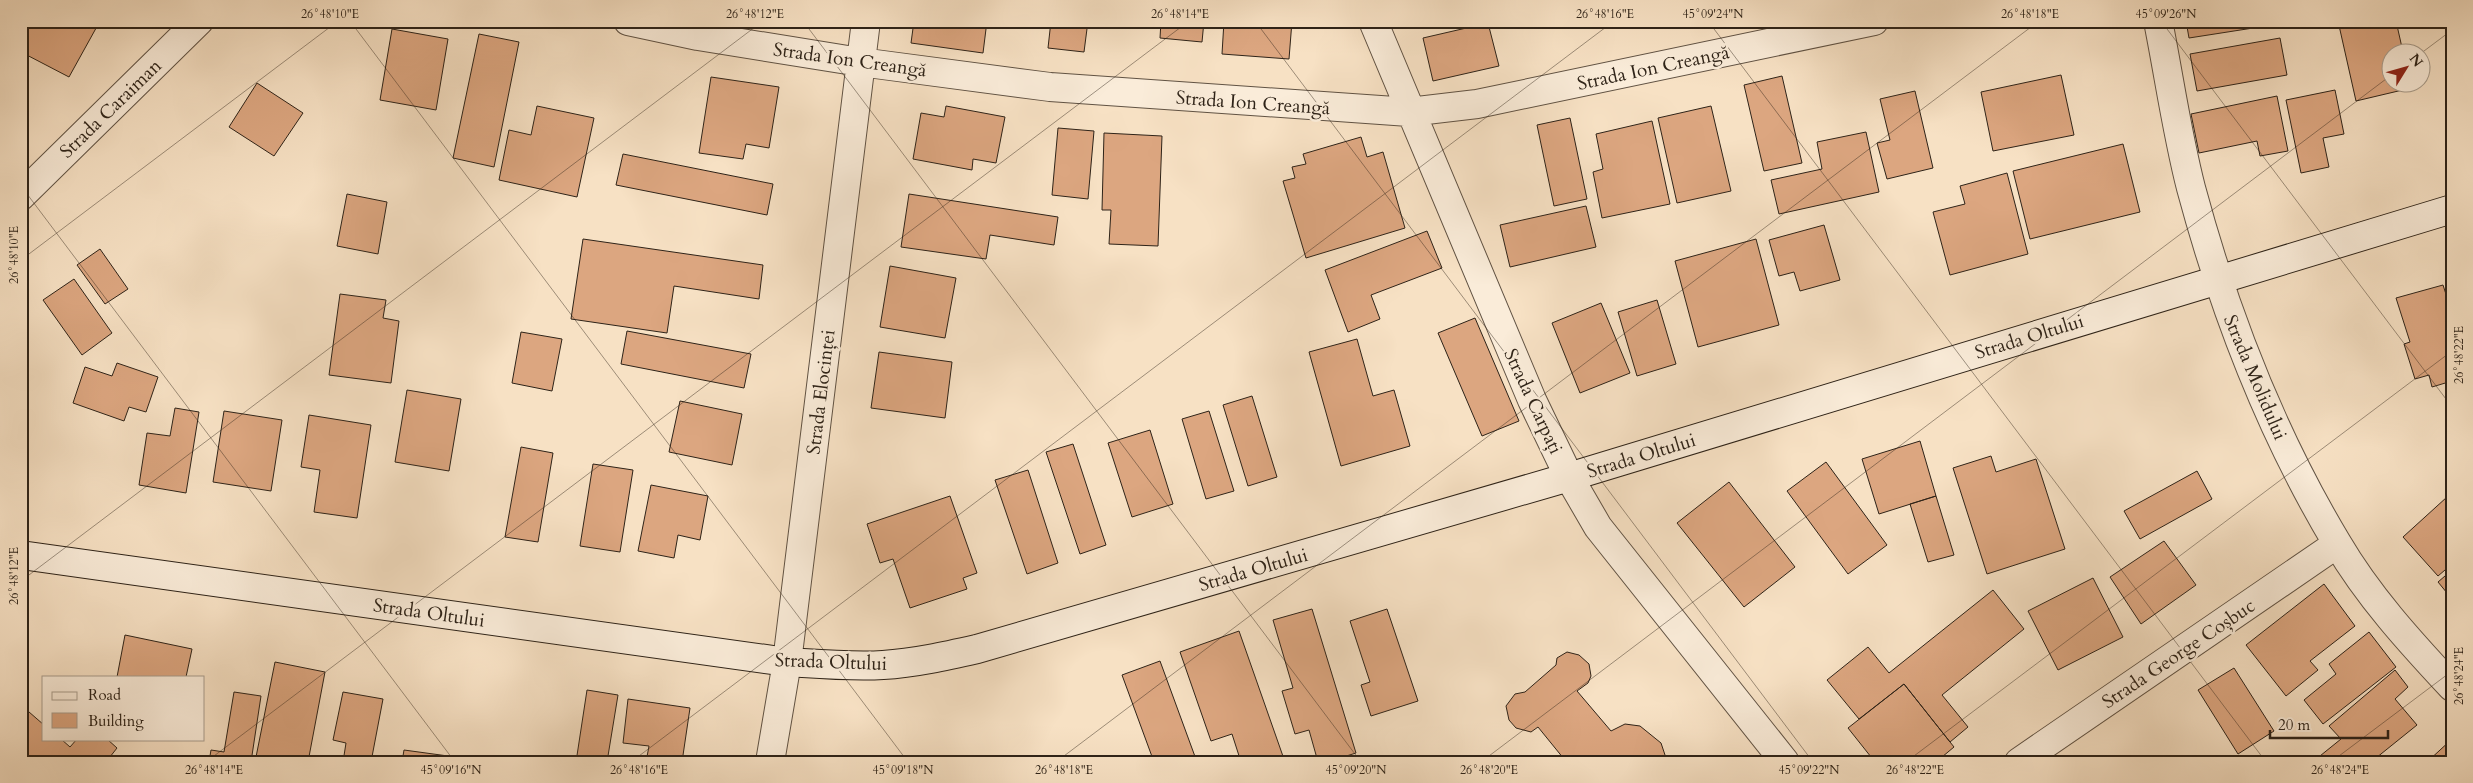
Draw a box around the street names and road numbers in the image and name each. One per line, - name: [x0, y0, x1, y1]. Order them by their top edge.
- street label: Strada Ion Creangă: [772, 36, 928, 84]
- street label: Strada Ion Creangă: [1575, 39, 1732, 97]
- street label: Strada Caraiman: [54, 53, 167, 164]
- street label: Strada Ion Creangă: [1175, 85, 1331, 121]
- street label: Strada Oltului: [1972, 308, 2087, 366]
- street label: Strada Molidului: [2217, 311, 2293, 444]
- street label: Strada Elocinței: [800, 328, 842, 456]
- street label: Strada Carpați: [1497, 345, 1569, 458]
- street label: Strada Oltului: [1584, 427, 1699, 485]
- street label: Strada Oltului: [1196, 542, 1311, 598]
- street label: Strada Oltului: [371, 592, 486, 634]
- street label: Strada George Coșbuc: [2097, 593, 2261, 715]
- street label: Strada Oltului: [774, 647, 888, 677]

